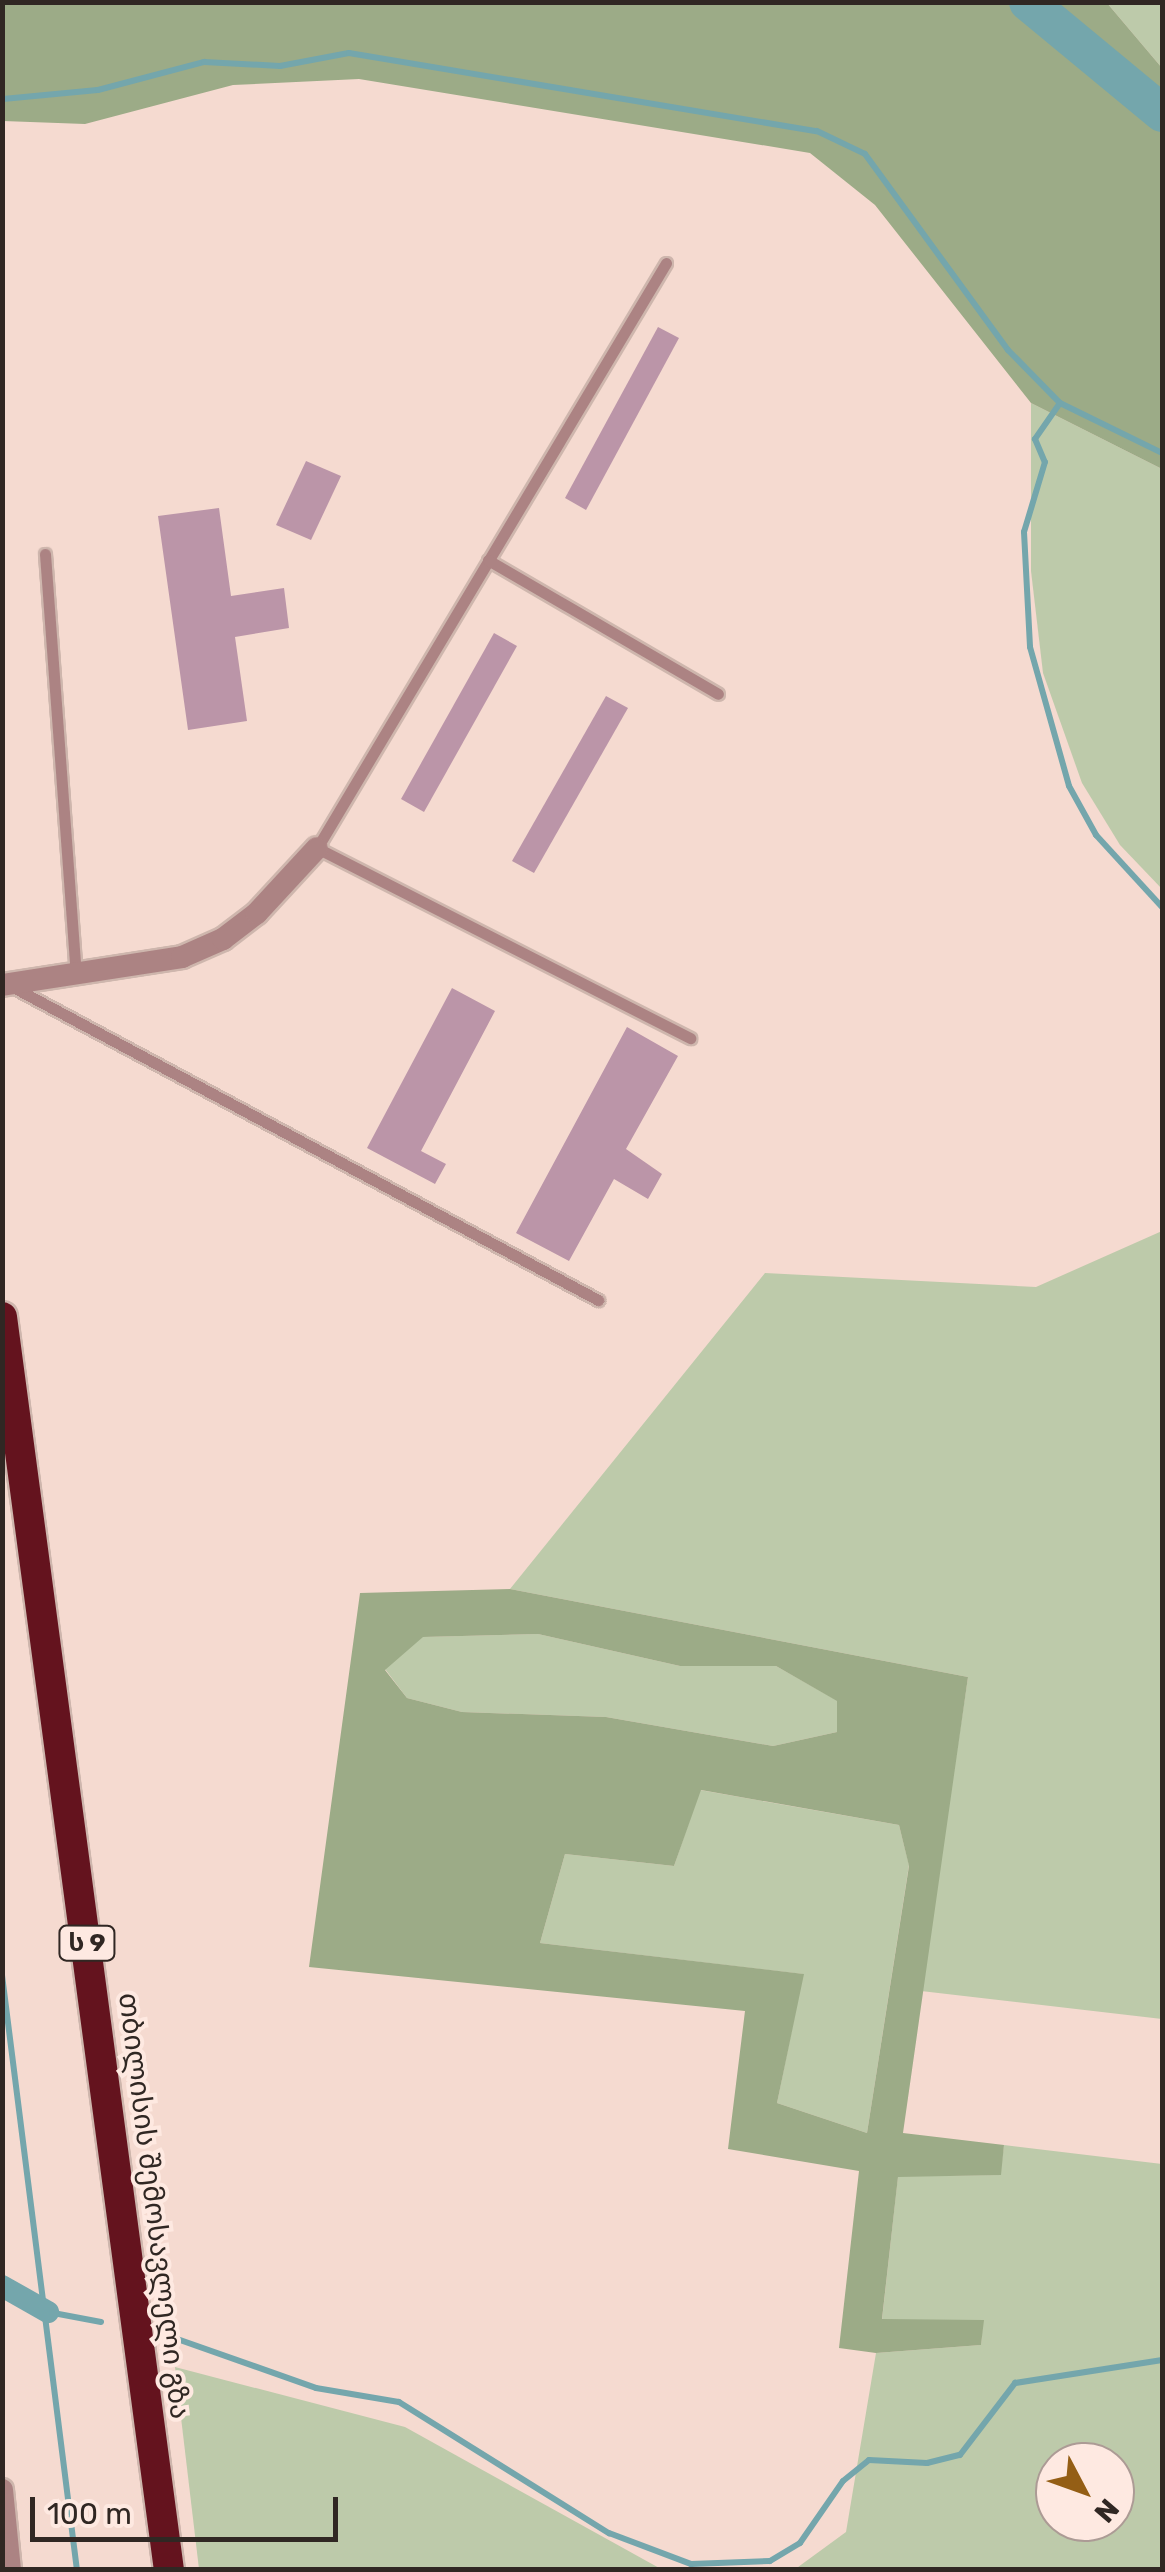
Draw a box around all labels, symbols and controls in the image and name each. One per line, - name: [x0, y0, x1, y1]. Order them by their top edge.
- road number: ს 9: [57, 1923, 117, 1963]
- street label: თბილისის შემოსავლელი გზა: [111, 1991, 197, 2421]
- north arrow: [1035, 2442, 1135, 2542]
- scale bar: [35, 2477, 342, 2539]
- text: N: [1087, 2492, 1126, 2529]
- text: 100 m: [47, 2496, 132, 2532]

